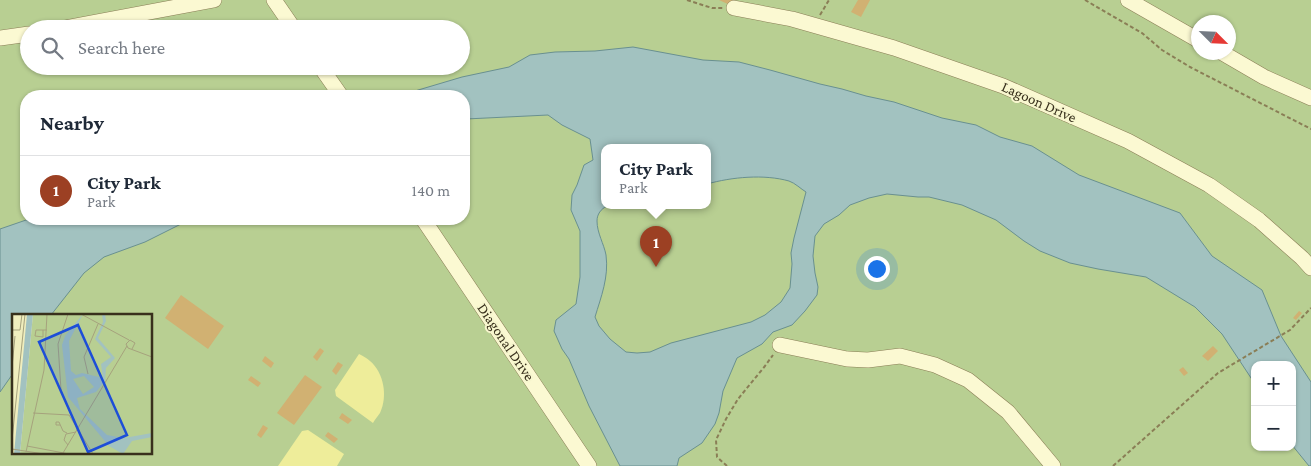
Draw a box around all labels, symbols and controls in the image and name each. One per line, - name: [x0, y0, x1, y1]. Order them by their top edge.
- north arrow: [1191, 15, 1236, 60]
- search box: [20, 20, 470, 75]
- icon: search: [38, 34, 66, 62]
- text: Search here: [78, 37, 165, 58]
- street label: Lagoon Drive: [999, 78, 1079, 127]
- text: Nearby: [40, 111, 104, 135]
- popup: [601, 144, 711, 209]
- text: City Park: [619, 158, 693, 179]
- text: City Park: [87, 172, 161, 193]
- text: Park: [619, 179, 648, 196]
- text: 1: [53, 182, 59, 199]
- text: 140 m: [412, 182, 450, 199]
- text: Park: [87, 193, 115, 210]
- pin: 1: [640, 226, 672, 267]
- your location: [864, 256, 890, 282]
- street label: Diagonal Drive: [473, 300, 538, 385]
- inset map: [12, 314, 152, 454]
- map controls: [1251, 361, 1296, 451]
- button: +: [1251, 361, 1296, 406]
- button: −: [1251, 406, 1296, 451]

